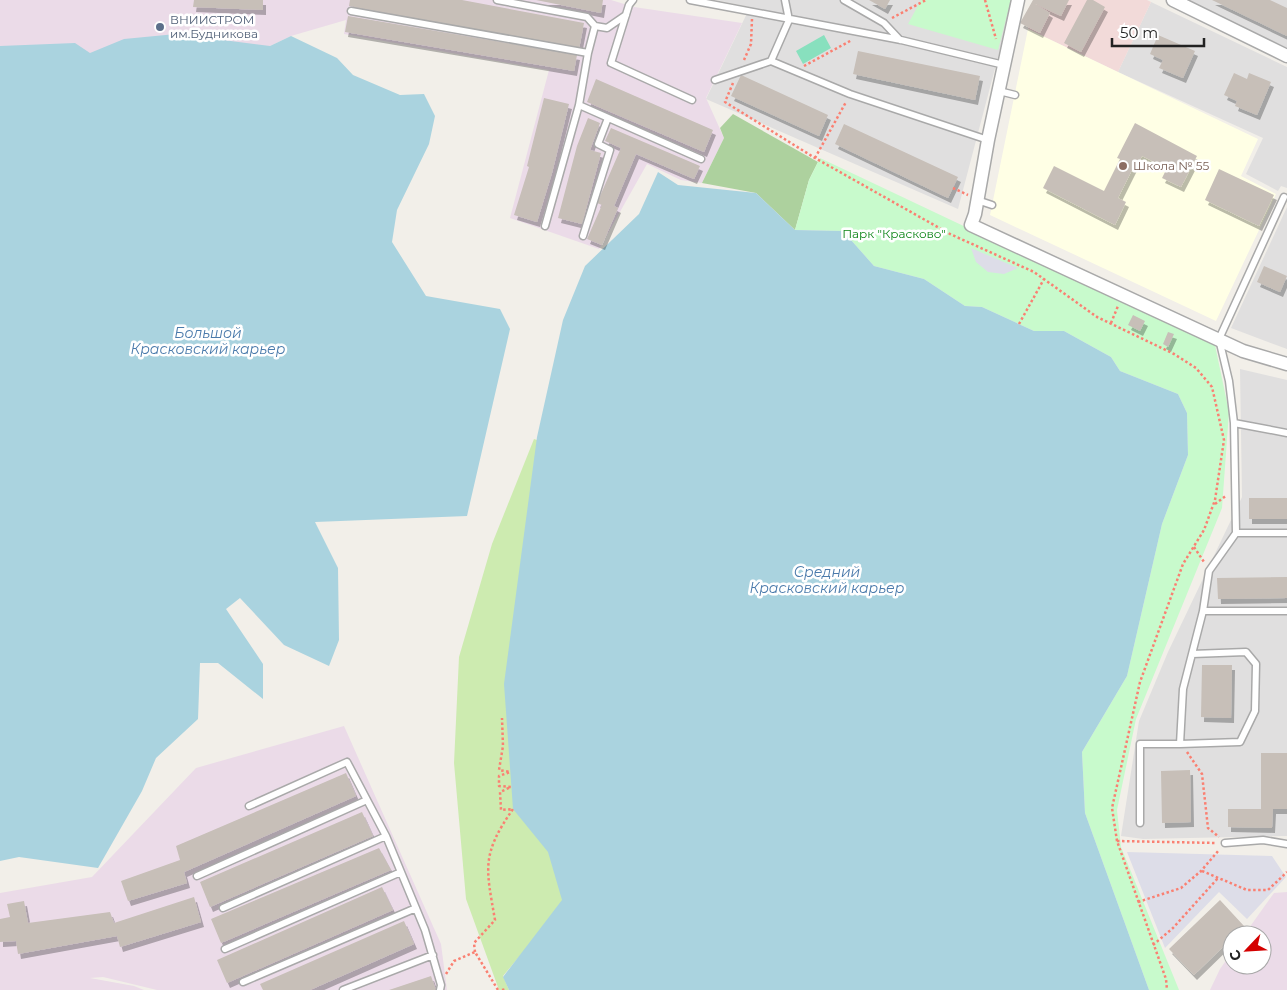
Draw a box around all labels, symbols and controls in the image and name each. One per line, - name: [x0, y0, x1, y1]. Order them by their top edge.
- place label: ВНИИСТРОМ им.Будникова: [170, 12, 258, 41]
- scale bar: [1112, 15, 1204, 47]
- marker: ВНИИСТРОМ им.Будникова: [154, 21, 166, 33]
- text: 50 m: [1120, 23, 1158, 42]
- place label: Школа № 55: [1133, 158, 1209, 173]
- marker: Школа № 55: [1117, 160, 1129, 172]
- park label: Парк "Красково": [842, 226, 946, 241]
- water label: Большой Красковский карьер: [131, 324, 285, 358]
- water label: Средний Красковский карьер: [750, 563, 904, 597]
- north arrow: [1222, 925, 1272, 975]
- text: С: [1225, 947, 1246, 964]

